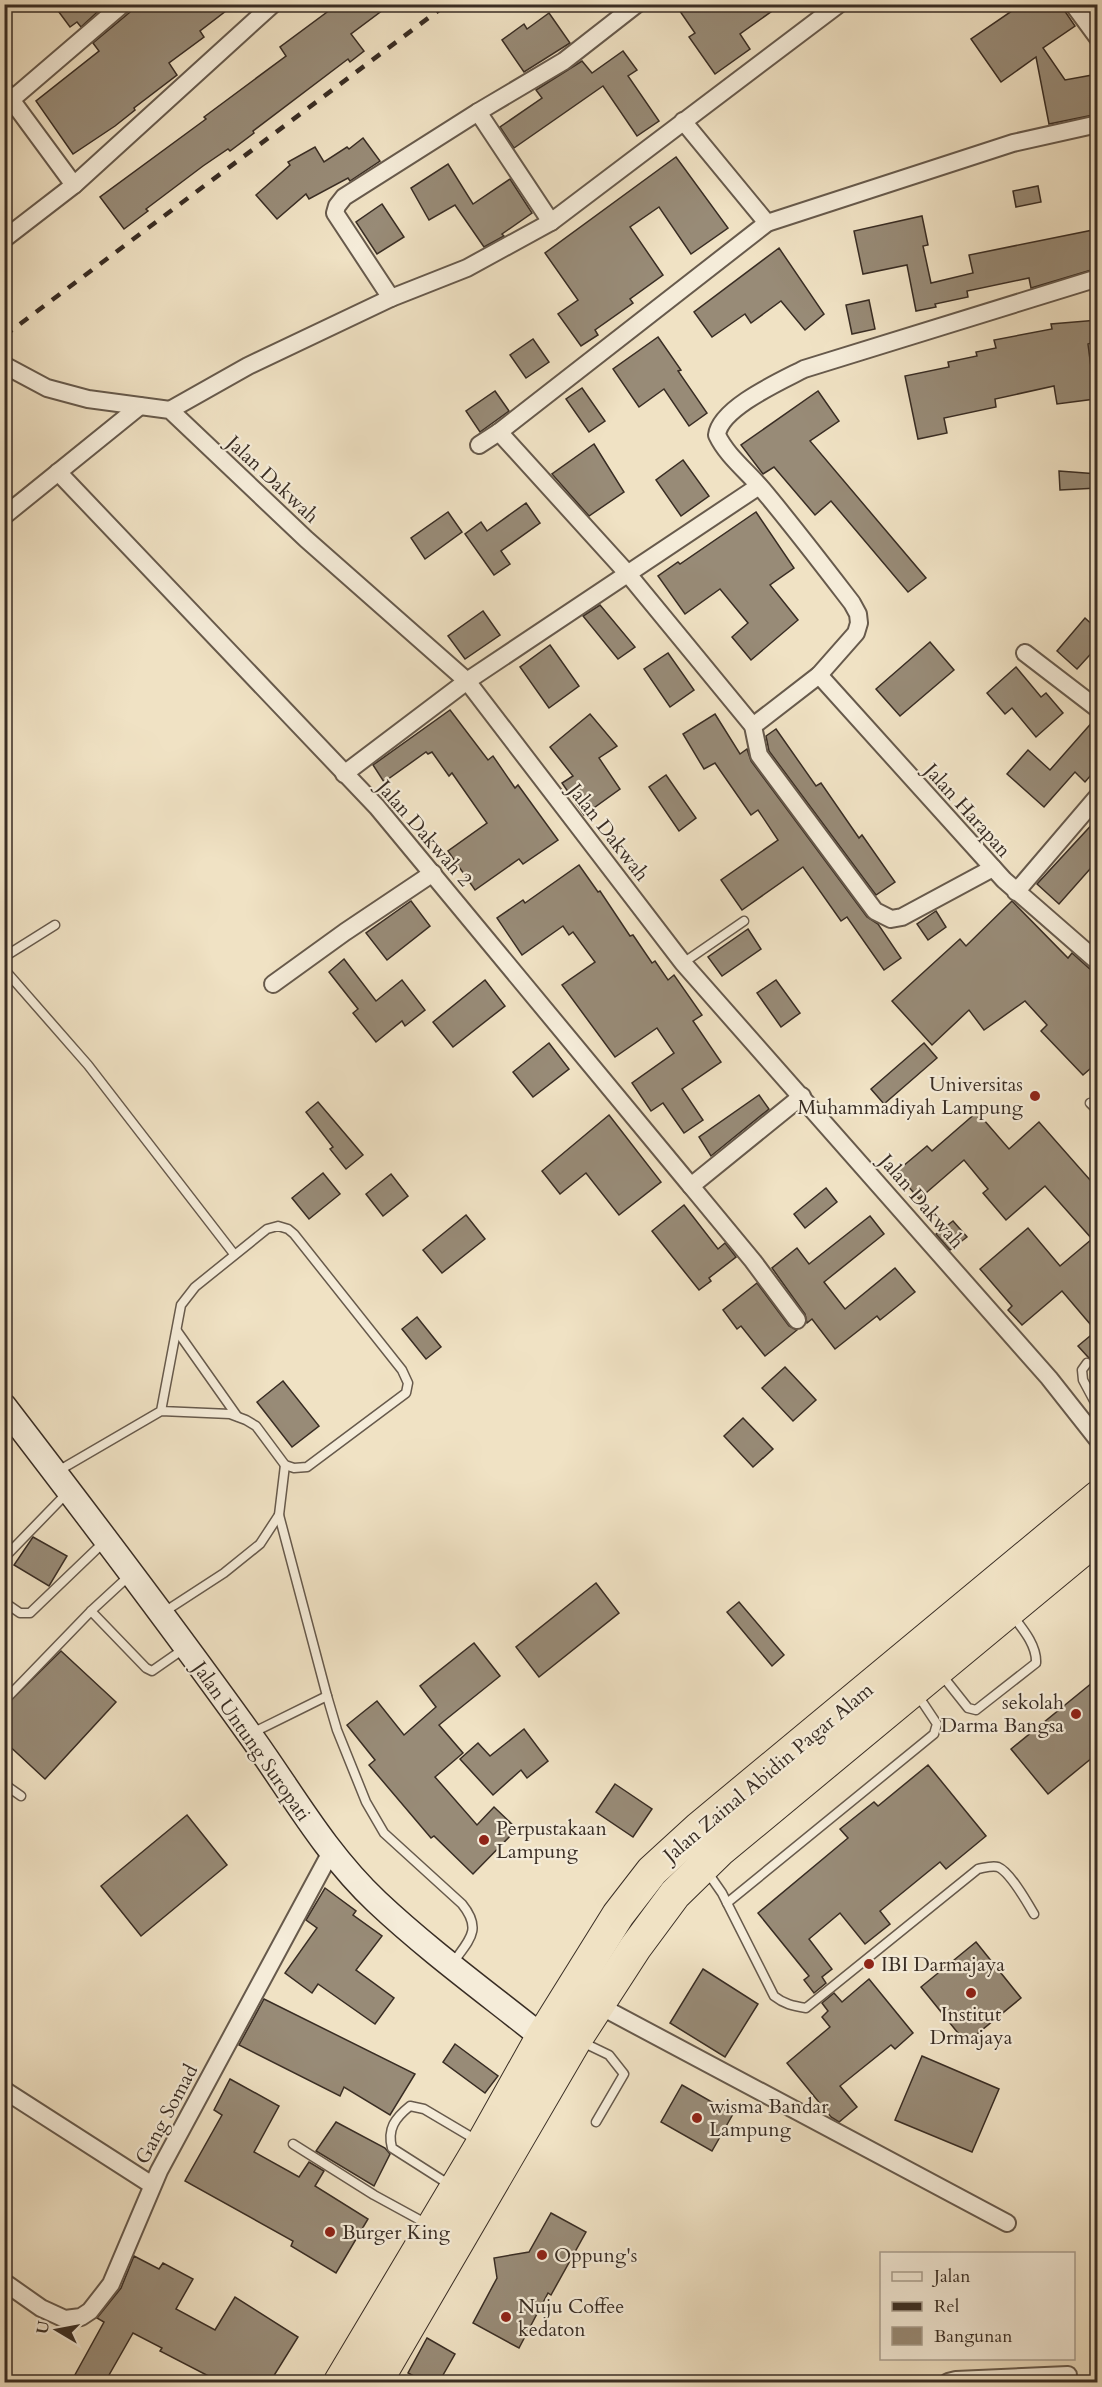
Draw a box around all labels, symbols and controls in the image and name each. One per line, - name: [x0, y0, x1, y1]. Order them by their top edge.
- street label: Jalan Dakwah: [218, 428, 325, 529]
- street label: Jalan Harapan: [916, 755, 1018, 864]
- street label: Jalan Dakwah 2: [369, 772, 478, 892]
- street label: Jalan Dakwah: [560, 775, 655, 887]
- place label: Universitas Muhammadiyah Lampung: [797, 1071, 1024, 1121]
- marker: Universitas Muhammadiyah Lampung: [1028, 1089, 1042, 1103]
- street label: Jalan Dakwah: [871, 1146, 970, 1254]
- street label: Jalan Untung Suropati: [185, 1654, 317, 1827]
- street label: Jalan Zainal Abidin Pagar Alam: [655, 1676, 879, 1870]
- place label: sekolah Darma Bangsa: [941, 1689, 1064, 1739]
- marker: sekolah Darma Bangsa: [1069, 1707, 1083, 1721]
- place label: Perpustakaan Lampung: [496, 1815, 607, 1865]
- marker: Perpustakaan Lampung: [477, 1833, 491, 1847]
- place label: IBI Darmajaya: [881, 1951, 1005, 1978]
- marker: IBI Darmajaya: [862, 1957, 876, 1971]
- marker: Institut Drmajaya: [964, 1986, 978, 2000]
- place label: Institut Drmajaya: [930, 2001, 1013, 2051]
- street label: Gang Somad: [129, 2059, 204, 2169]
- place label: wisma Bandar Lampung: [709, 2093, 829, 2143]
- marker: wisma Bandar Lampung: [690, 2111, 704, 2125]
- place label: Burger King: [342, 2219, 451, 2246]
- marker: Burger King: [323, 2225, 337, 2239]
- place label: Oppung's: [554, 2242, 637, 2269]
- marker: Oppung's: [535, 2248, 549, 2262]
- legend: [880, 2252, 1075, 2360]
- text: Jalan: [931, 2264, 971, 2289]
- place label: Nuju Coffee kedaton: [518, 2293, 624, 2343]
- text: Rel: [934, 2294, 960, 2319]
- north arrow: [27, 2300, 87, 2360]
- marker: Nuju Coffee kedaton: [499, 2310, 513, 2324]
- text: U: [31, 2319, 55, 2336]
- text: Bangunan: [934, 2324, 1013, 2349]

